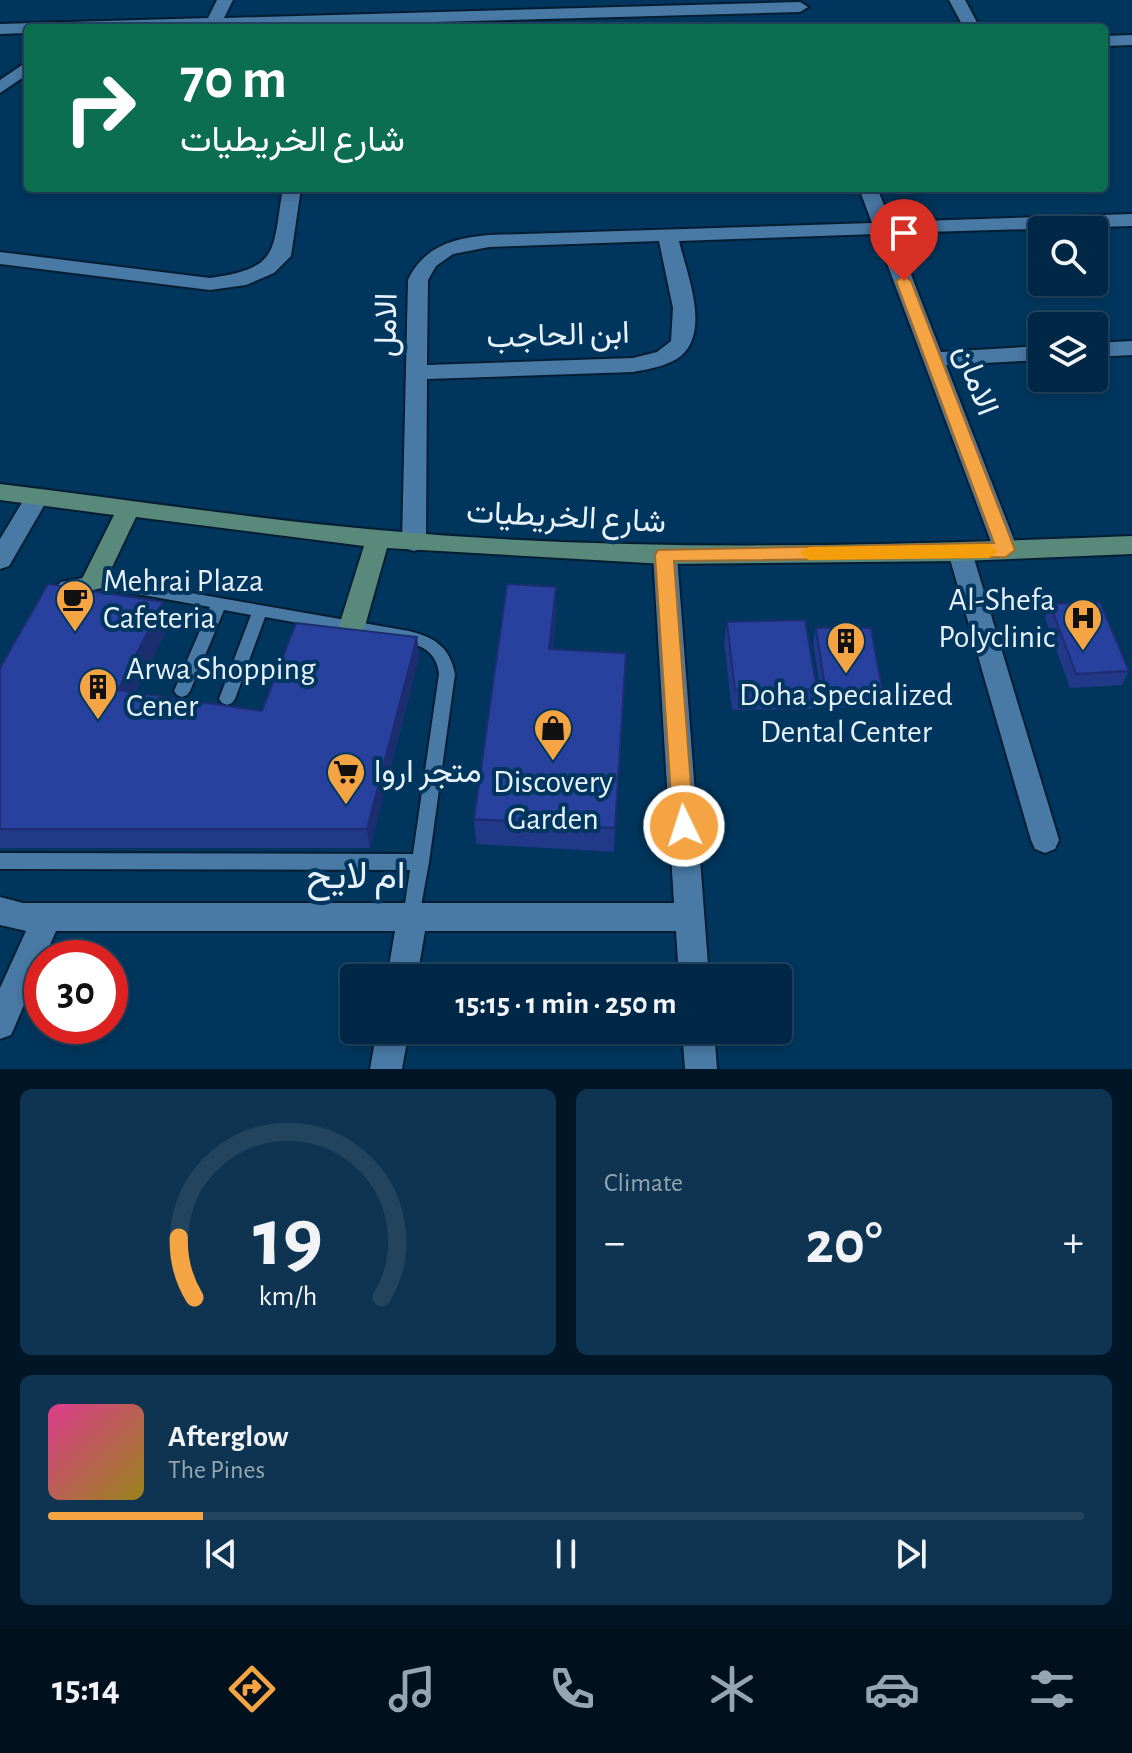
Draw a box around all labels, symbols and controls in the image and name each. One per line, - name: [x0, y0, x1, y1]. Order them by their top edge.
- text: 70 m: [180, 52, 287, 108]
- icon: right: [48, 56, 152, 160]
- text: شارع الخريطيات: [180, 122, 405, 158]
- pin: [870, 199, 938, 281]
- icon: arrive: [882, 211, 926, 255]
- map controls: [1028, 216, 1108, 392]
- button: search: [1028, 216, 1108, 296]
- street label: الامل: [369, 293, 405, 357]
- button: layers: [1028, 312, 1108, 392]
- street label: ابن الحاجب: [486, 317, 630, 355]
- street label: الامان: [947, 340, 1004, 420]
- street label: شارع الخريطيات: [465, 496, 667, 543]
- place label: Mehrai Plaza Cafeteria: [103, 565, 264, 634]
- cafe icon: Mehrai Plaza Cafeteria: [54, 578, 96, 633]
- place label: Al-Shefa Polyclinic: [938, 584, 1055, 653]
- hospital icon: Al-Shefa Polyclinic: [1062, 597, 1104, 652]
- building icon: Doha Specialized Dental Center: [825, 620, 867, 675]
- place label: Arwa Shopping Cener: [126, 653, 316, 722]
- building icon: Arwa Shopping Cener: [77, 666, 119, 721]
- place label: Doha Specialized Dental Center: [739, 679, 953, 748]
- shop icon: Discovery Garden: [532, 707, 574, 762]
- supermarket icon: متجر اروا: [325, 751, 367, 806]
- place label: متجر اروا: [374, 756, 482, 791]
- place label: Discovery Garden: [493, 766, 613, 835]
- position arrow: [642, 784, 726, 868]
- street label: ام لايح: [306, 858, 406, 901]
- speed limit sign: 30: [24, 940, 128, 1044]
- text: 15:15 · 1 min · 250 m: [456, 989, 676, 1019]
- text: Climate: [604, 1170, 683, 1196]
- text: 19: [253, 1197, 323, 1281]
- text: 20°: [805, 1214, 883, 1274]
- text: −: [604, 1221, 625, 1265]
- text: +: [1063, 1221, 1084, 1265]
- text: km/h: [259, 1282, 317, 1311]
- text: Afterglow: [168, 1422, 289, 1452]
- text: The Pines: [168, 1457, 265, 1483]
- icon: previous: [199, 1532, 243, 1576]
- icon: pause: [544, 1532, 588, 1576]
- icon: next: [889, 1532, 933, 1576]
- icon: directions: [224, 1661, 280, 1717]
- icon: music: [384, 1661, 440, 1717]
- icon: phone: [544, 1661, 600, 1717]
- icon: climate: [704, 1661, 760, 1717]
- icon: car: [864, 1661, 920, 1717]
- icon: filters: [1024, 1661, 1080, 1717]
- text: 15:14: [52, 1671, 120, 1707]

